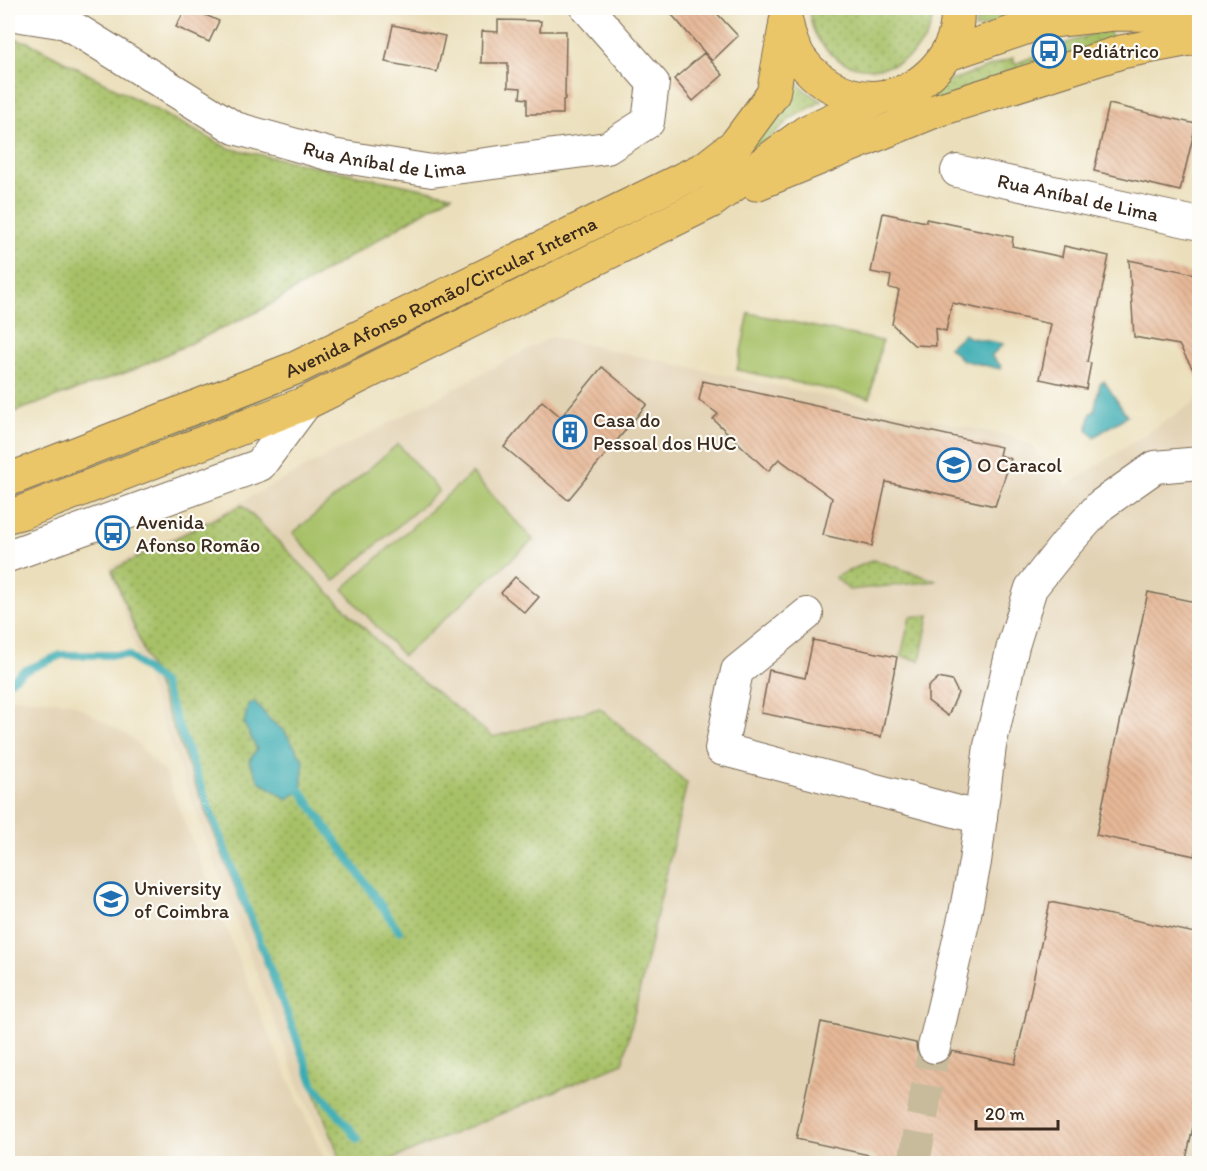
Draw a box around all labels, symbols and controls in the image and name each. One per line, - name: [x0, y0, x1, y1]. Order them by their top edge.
- bus stop icon: Pediátrico: [1031, 33, 1067, 69]
- place label: Pediátrico: [1072, 39, 1159, 63]
- street label: Rua Aníbal de Lima: [300, 136, 467, 183]
- street label: Rua Aníbal de Lima: [995, 168, 1162, 227]
- street label: Avenida Afonso Romão/Circular Interna: [282, 211, 601, 383]
- place label: Casa do Pessoal dos HUC: [593, 408, 737, 455]
- building icon: Casa do Pessoal dos HUC: [552, 414, 588, 450]
- school or university icon: O Caracol: [936, 447, 972, 483]
- place label: O Caracol: [977, 453, 1062, 477]
- place label: Avenida Afonso Romão: [136, 510, 260, 557]
- bus stop icon: Avenida Afonso Romão: [95, 515, 131, 551]
- place label: University of Coimbra: [134, 876, 230, 923]
- school or university icon: University of Coimbra: [93, 881, 129, 917]
- scale bar: [976, 1093, 1058, 1131]
- text: 20 m: [985, 1103, 1025, 1125]

